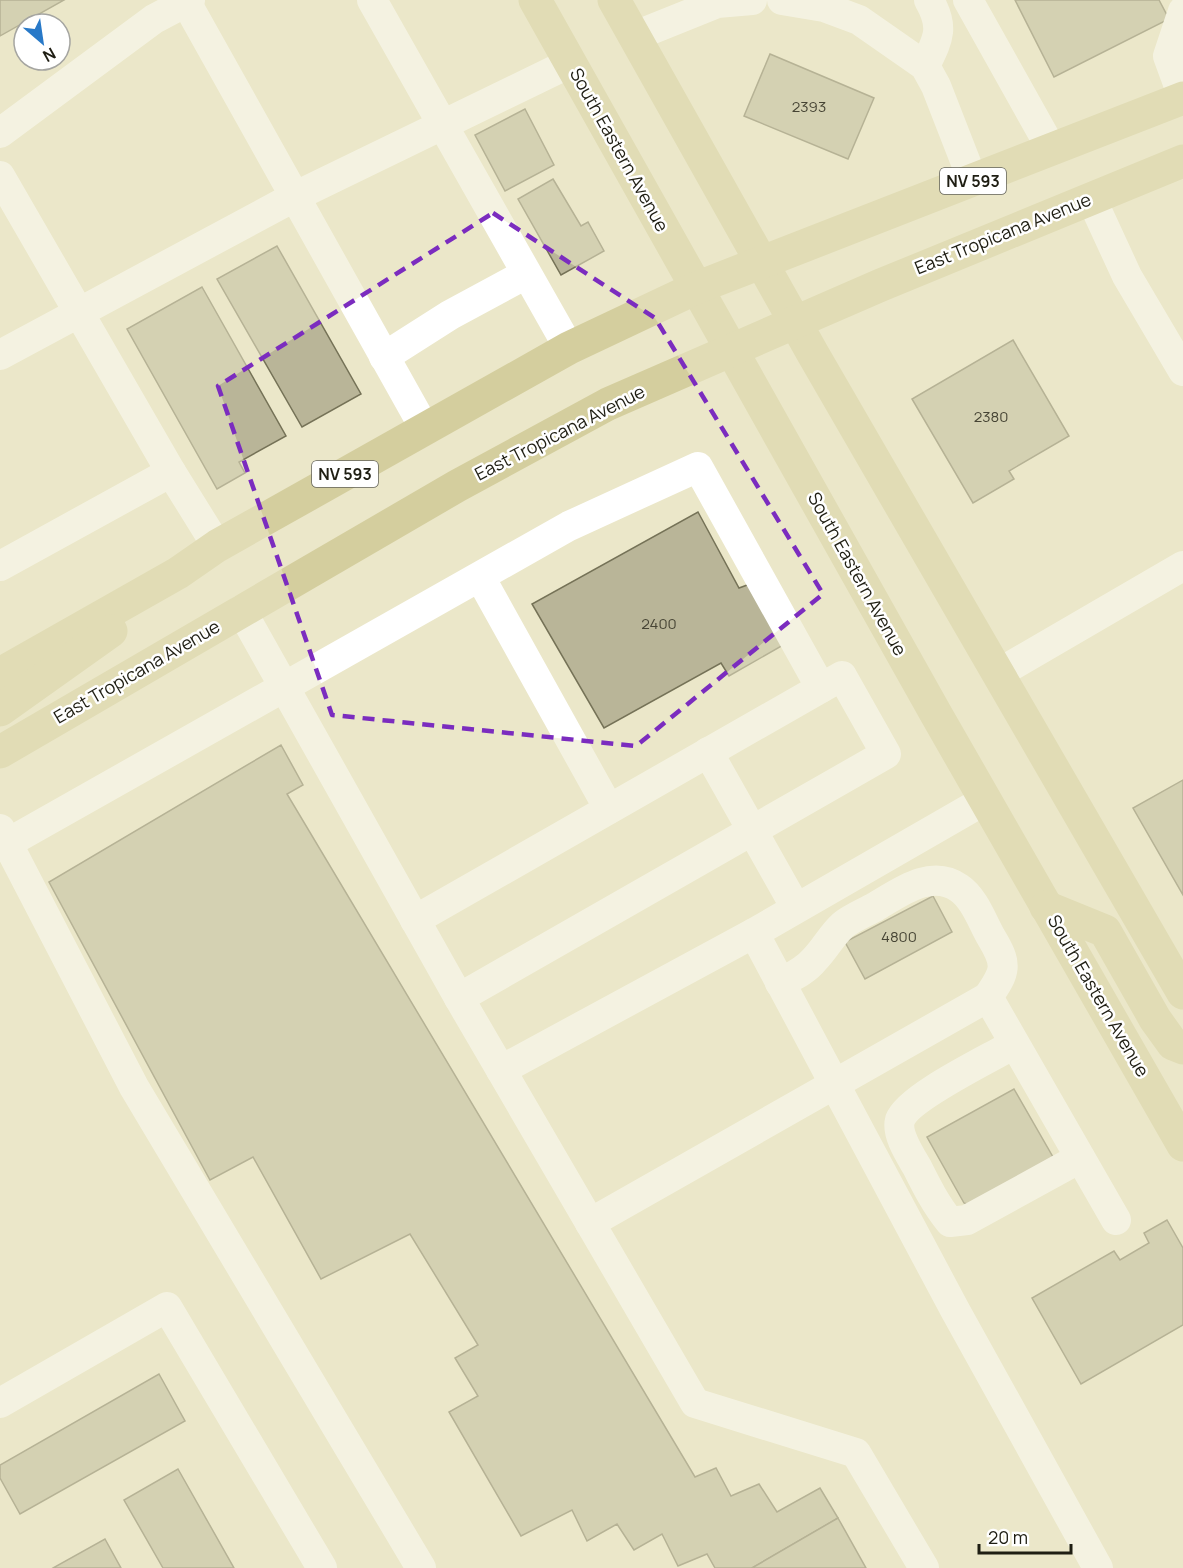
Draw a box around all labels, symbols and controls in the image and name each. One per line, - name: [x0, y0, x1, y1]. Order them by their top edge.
- north arrow: [12, 12, 72, 72]
- text: N: [39, 43, 60, 68]
- street label: South Eastern Avenue: [565, 63, 675, 236]
- house number: 2393: [792, 96, 826, 117]
- road number: NV 593: [940, 168, 1006, 194]
- street label: East Tropicana Avenue: [911, 187, 1094, 279]
- street label: East Tropicana Avenue: [470, 379, 649, 485]
- house number: 2380: [974, 406, 1008, 427]
- road number: NV 593: [312, 461, 378, 487]
- street label: South Eastern Avenue: [803, 487, 913, 660]
- house number: 2400: [641, 613, 677, 634]
- street label: East Tropicana Avenue: [49, 614, 224, 729]
- street label: South Eastern Avenue: [1043, 910, 1155, 1081]
- house number: 4800: [881, 926, 917, 947]
- scale bar: [979, 1517, 1070, 1555]
- text: 20 m: [988, 1525, 1028, 1549]

